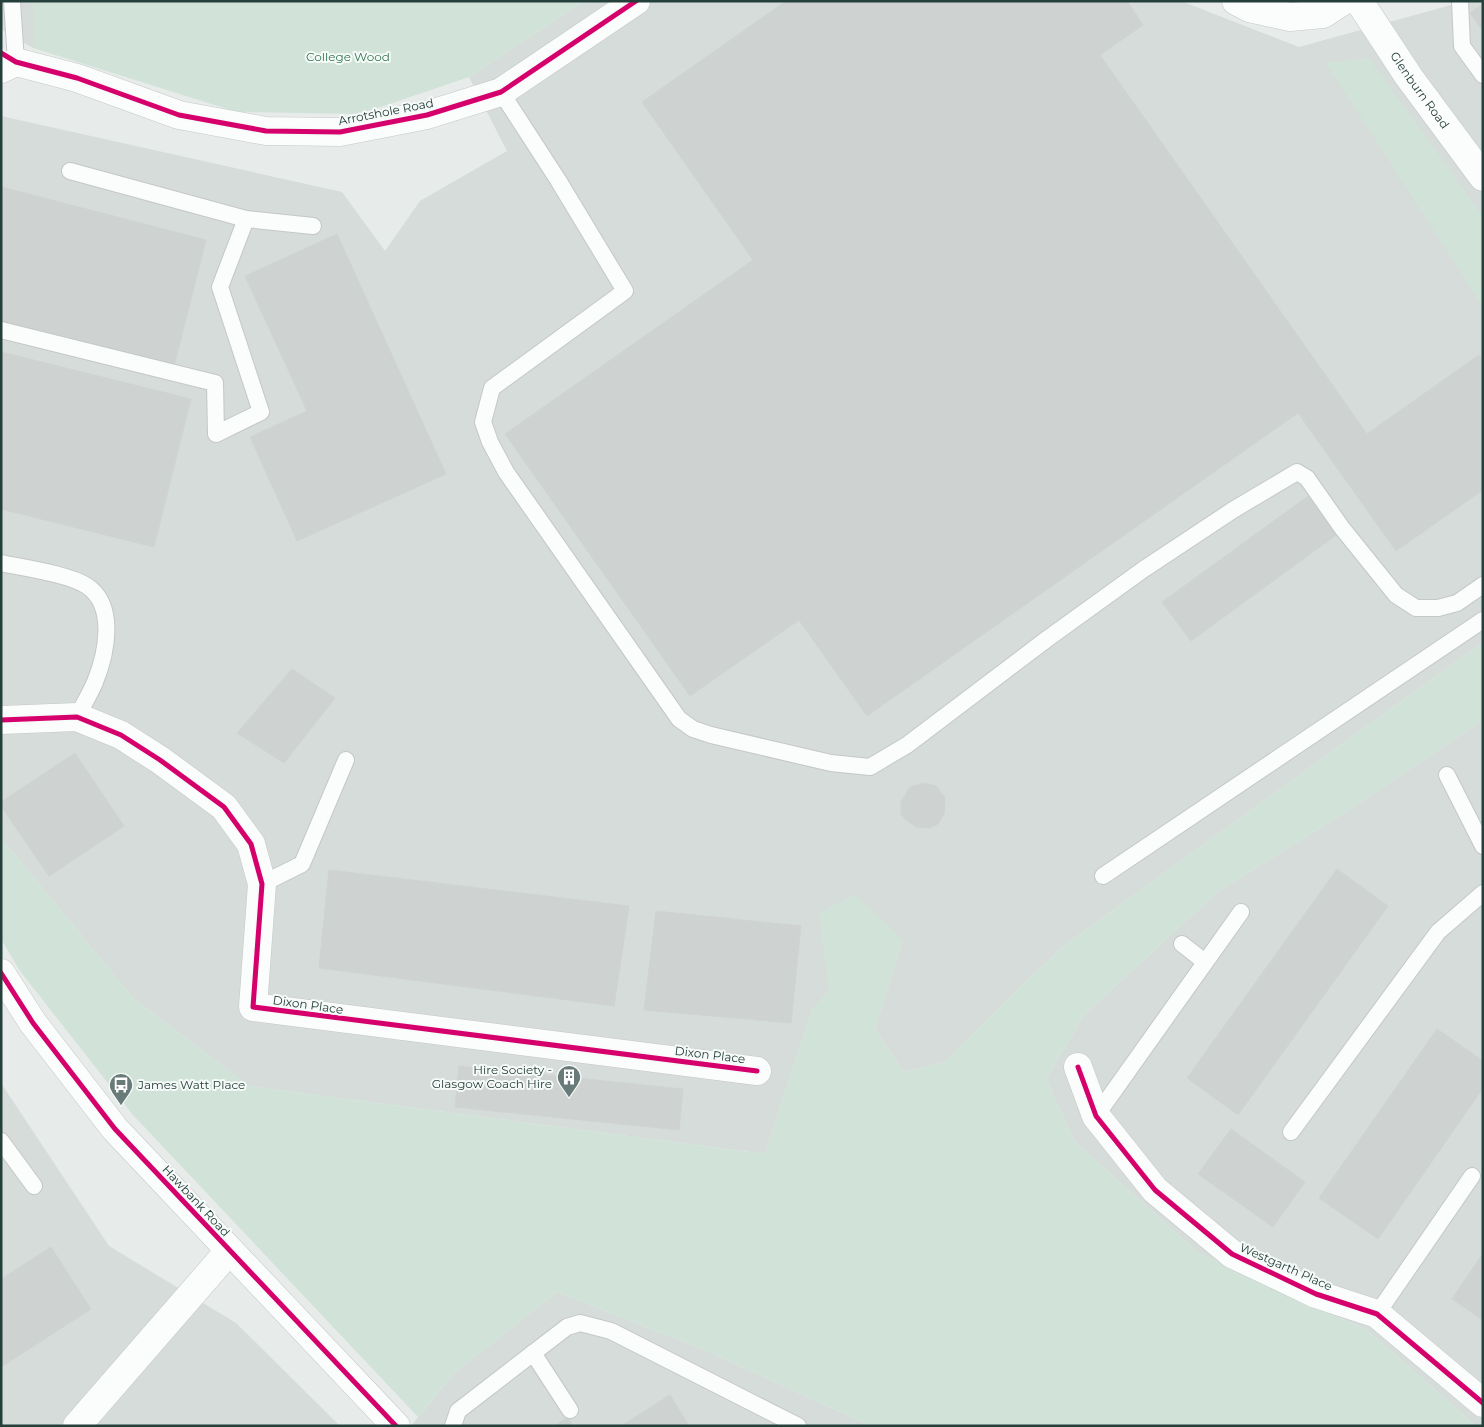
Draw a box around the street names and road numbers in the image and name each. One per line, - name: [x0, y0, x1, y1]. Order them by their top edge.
- street label: Glenburn Road: [1387, 49, 1453, 132]
- street label: Arrotshole Road: [337, 95, 435, 128]
- street label: Dixon Place: [272, 992, 344, 1017]
- street label: Dixon Place: [674, 1043, 746, 1066]
- street label: Hawbank Road: [159, 1162, 233, 1240]
- street label: Westgarth Place: [1238, 1239, 1335, 1294]

